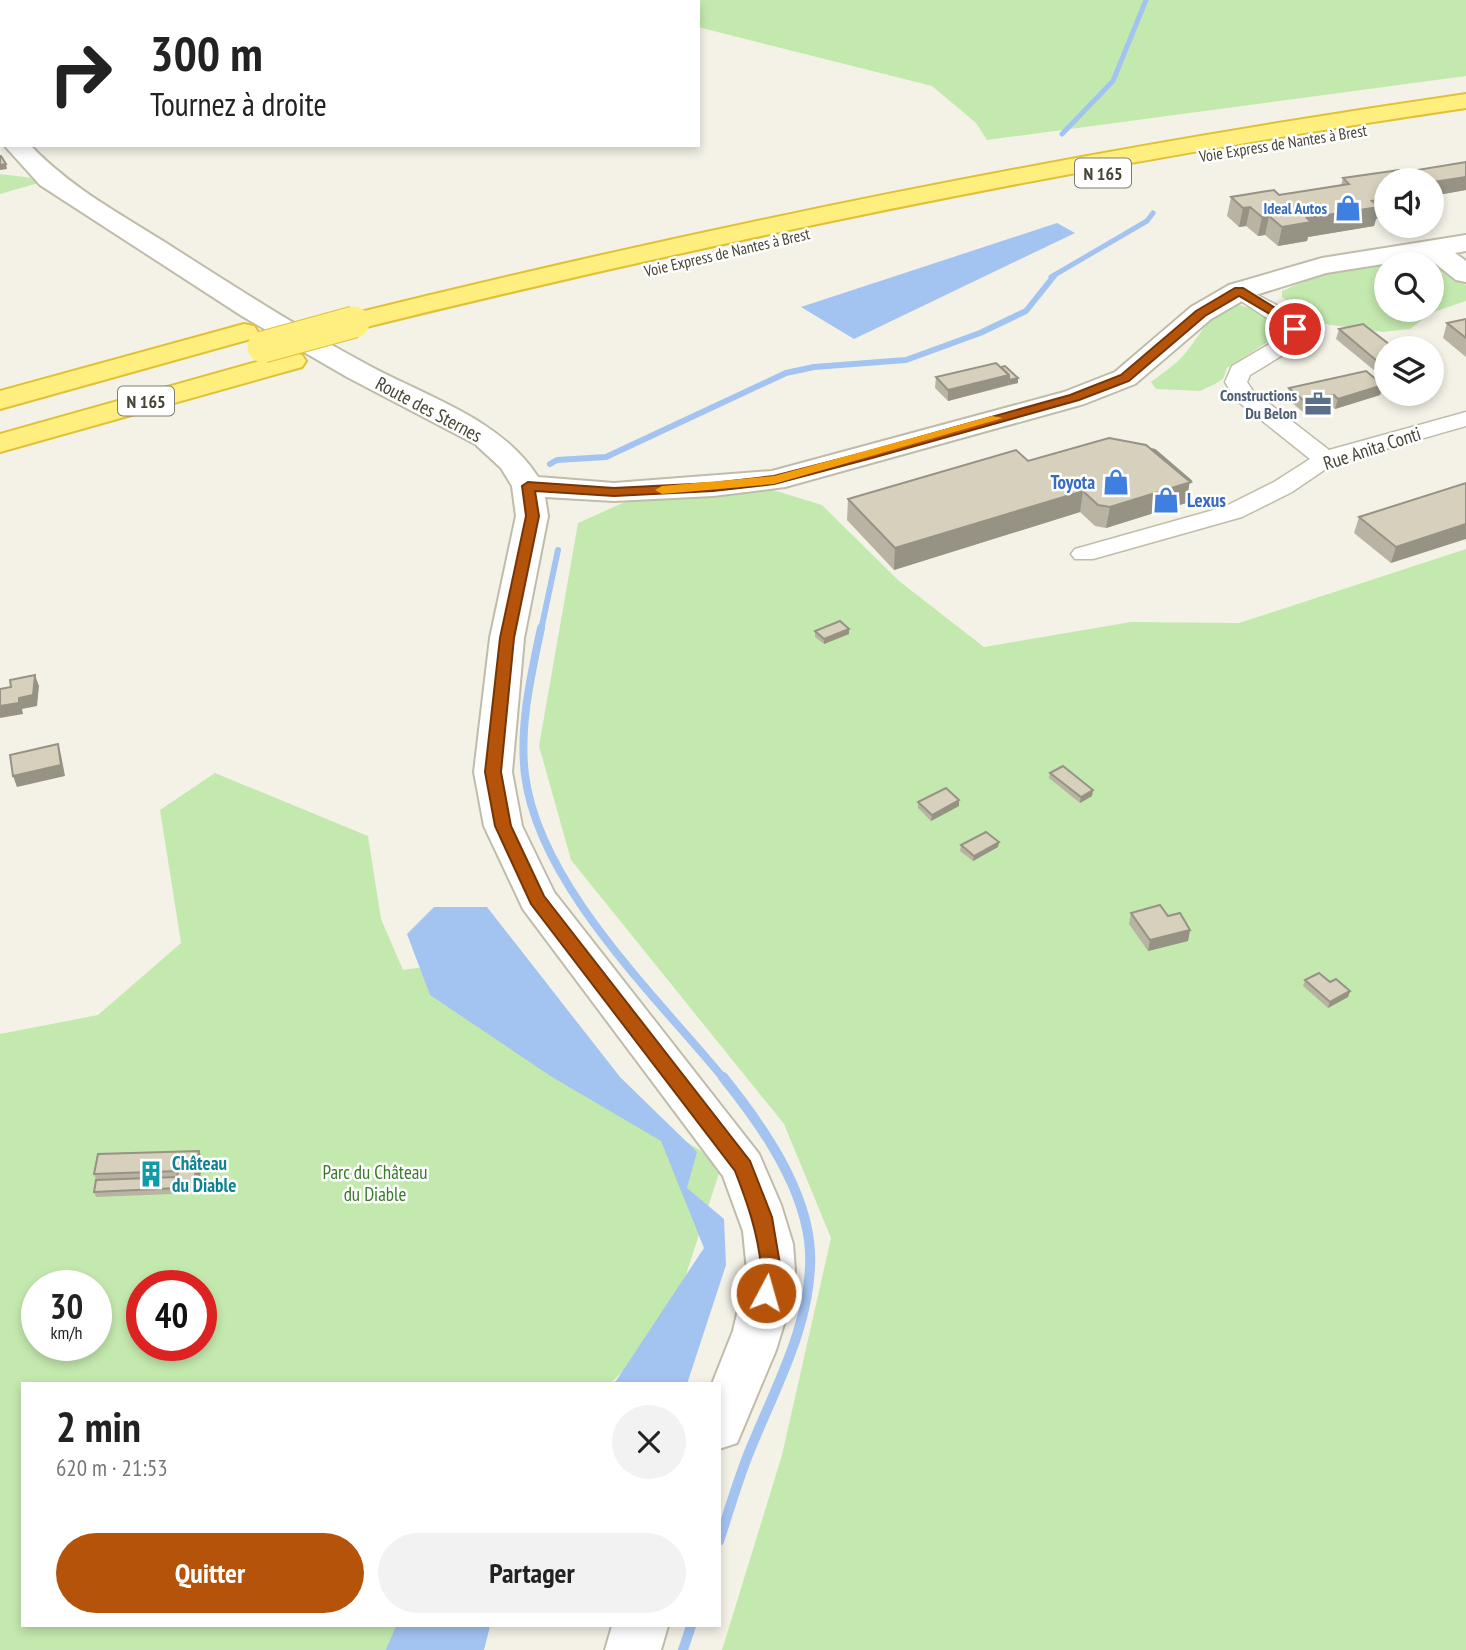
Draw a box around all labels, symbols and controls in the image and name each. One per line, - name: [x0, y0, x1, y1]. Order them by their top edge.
- text: 300 m: [150, 21, 263, 85]
- icon: right: [35, 28, 126, 119]
- text: Tournez à droite: [150, 83, 327, 125]
- street label: Voie Express de Nantes à Brest: [1197, 120, 1369, 166]
- road number: N 165: [1075, 158, 1131, 188]
- map controls: [1374, 168, 1444, 406]
- button: sound: [1374, 168, 1444, 238]
- shop icon: Ideal Autos: [1333, 193, 1363, 223]
- place label: Ideal Autos: [1263, 198, 1327, 218]
- street label: Voie Express de Nantes à Brest: [641, 223, 812, 281]
- button: search: [1374, 252, 1444, 322]
- pin: [1265, 299, 1325, 359]
- icon: arrive: [1276, 310, 1314, 348]
- button: layers: [1374, 336, 1444, 406]
- street label: Route des Sternes: [372, 371, 486, 447]
- place label: Constructions Du Belon: [1220, 385, 1297, 423]
- road number: N 165: [118, 386, 174, 416]
- office icon: Constructions Du Belon: [1303, 389, 1333, 419]
- street label: Rue Anita Conti: [1320, 421, 1424, 475]
- shop icon: Toyota: [1101, 467, 1131, 497]
- place label: Toyota: [1050, 470, 1095, 494]
- shop icon: Lexus: [1151, 485, 1181, 515]
- place label: Lexus: [1187, 488, 1226, 512]
- place label: Château du Diable: [172, 1151, 236, 1197]
- building icon: Château du Diable: [136, 1159, 166, 1189]
- park label: Parc du Château du Diable: [322, 1160, 428, 1206]
- position arrow: [729, 1256, 803, 1330]
- speed limit sign: 40: [126, 1270, 217, 1361]
- text: 30: [50, 1283, 83, 1329]
- text: km/h: [51, 1321, 82, 1344]
- text: 2 min: [56, 1399, 141, 1454]
- button: close: [612, 1405, 686, 1479]
- text: 620 m · 21:53: [56, 1453, 168, 1482]
- button: Quitter: [56, 1533, 364, 1613]
- button: Partager: [378, 1533, 686, 1613]

